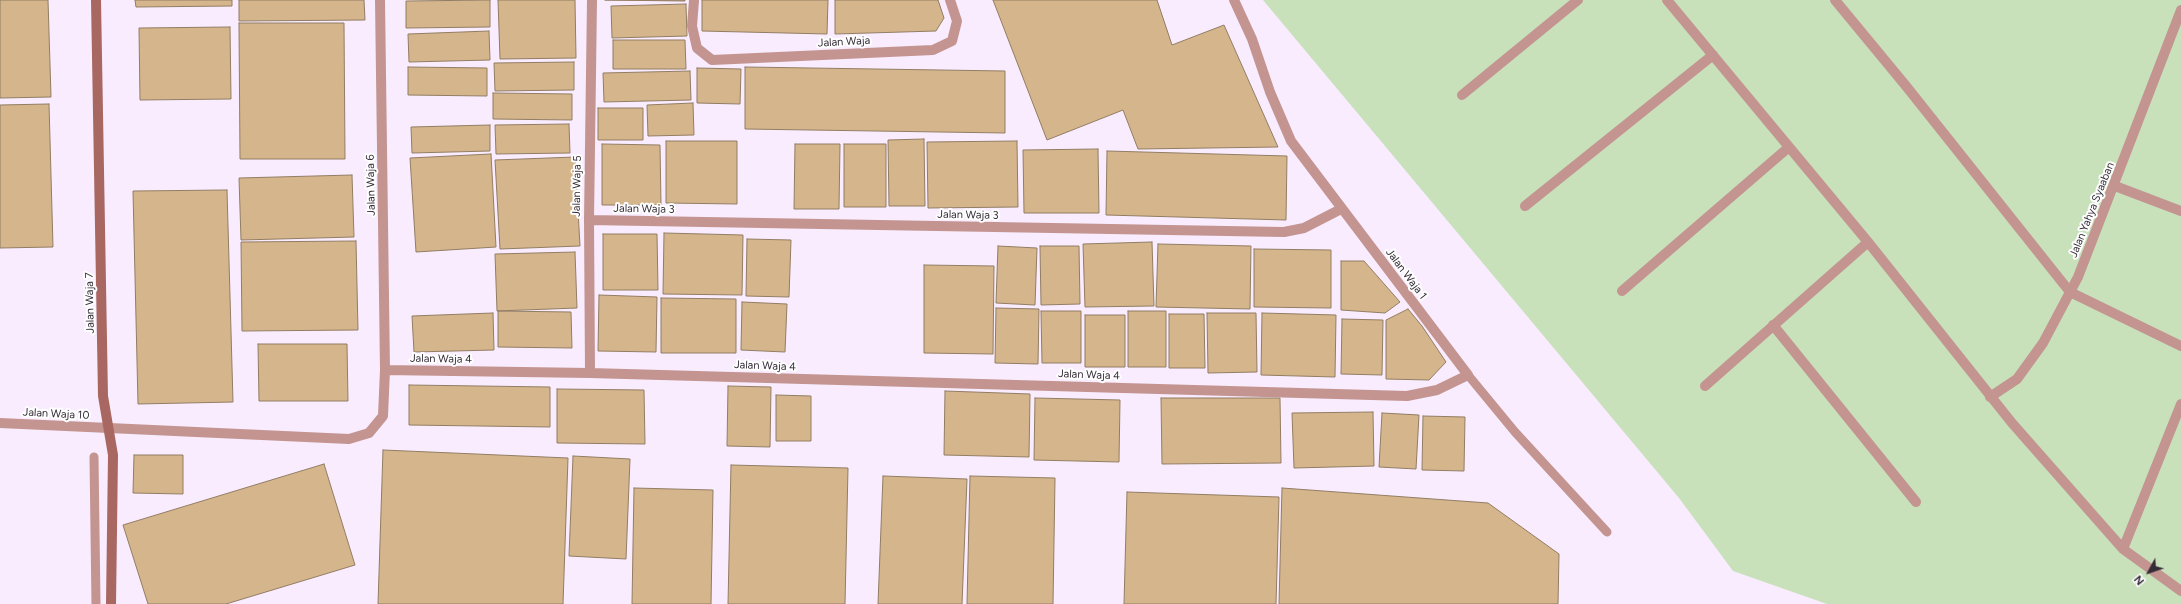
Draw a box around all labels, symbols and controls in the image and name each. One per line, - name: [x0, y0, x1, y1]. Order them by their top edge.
- street label: Jalan Waja: [817, 34, 871, 50]
- street label: Jalan Waja 6: [364, 154, 378, 216]
- street label: Jalan Waja 5: [570, 155, 584, 217]
- street label: Jalan Yahya Syaaban: [2067, 160, 2117, 260]
- street label: Jalan Waja 3: [613, 202, 675, 216]
- street label: Jalan Waja 3: [937, 208, 999, 222]
- street label: Jalan Waja 1: [1383, 246, 1429, 302]
- street label: Jalan Waja 7: [83, 272, 97, 334]
- street label: Jalan Waja 4: [410, 352, 472, 366]
- street label: Jalan Waja 4: [734, 358, 796, 374]
- street label: Jalan Waja 4: [1058, 367, 1120, 383]
- street label: Jalan Waja 10: [22, 406, 90, 422]
- north arrow: [2129, 552, 2169, 592]
- text: N: [2132, 573, 2147, 587]

